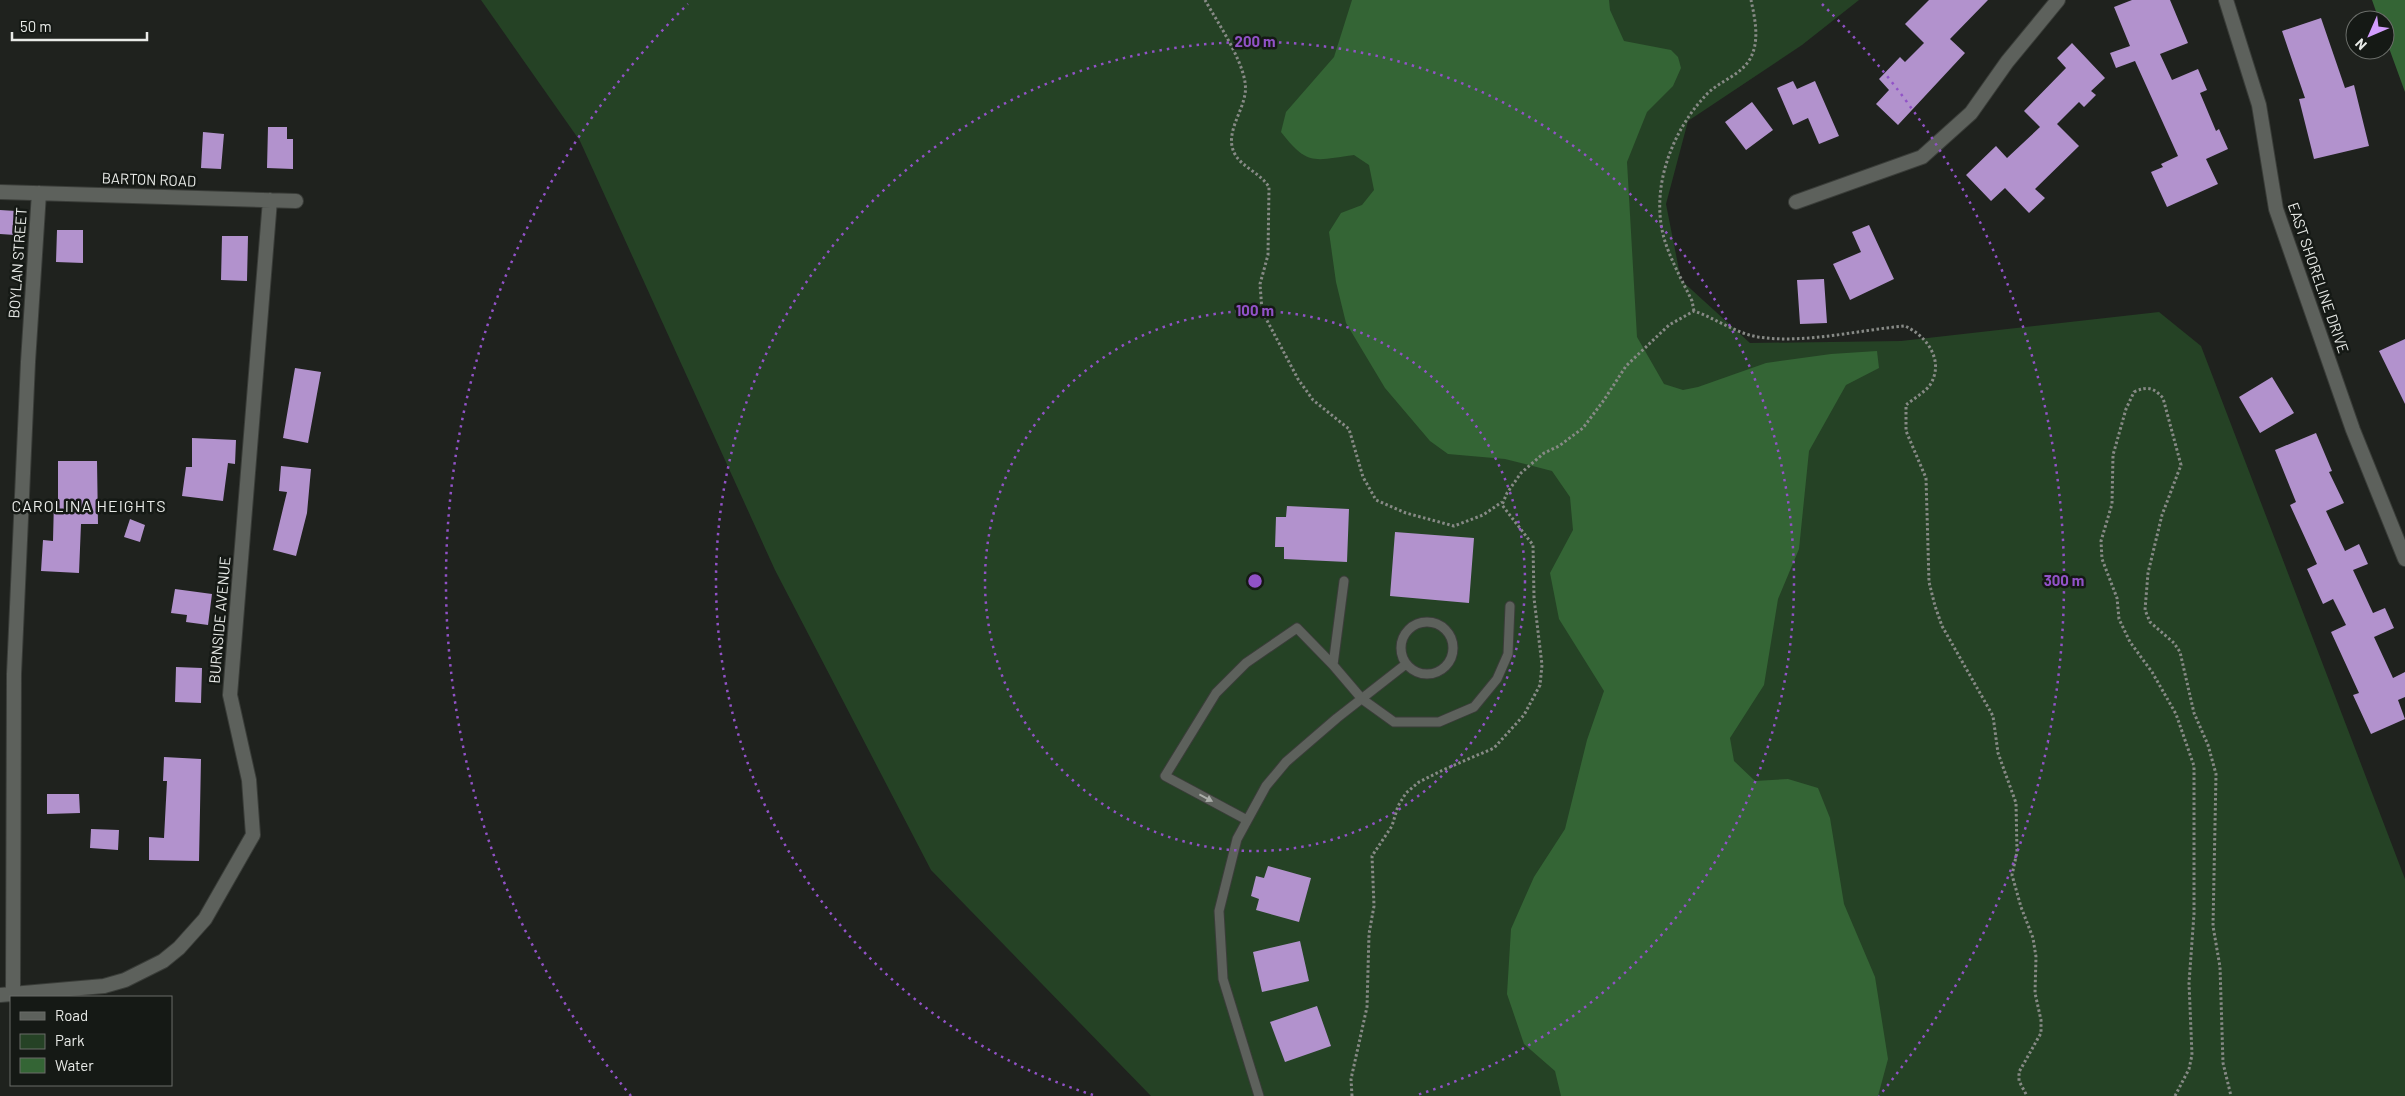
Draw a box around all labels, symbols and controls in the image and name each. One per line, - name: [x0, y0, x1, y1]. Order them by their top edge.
- scale bar: [12, 10, 148, 42]
- north arrow: [2345, 10, 2395, 60]
- text: 50 m: [20, 17, 52, 35]
- text: 200 m: [1234, 32, 1276, 50]
- text: N: [2351, 35, 2370, 54]
- street label: BARTON ROAD: [101, 168, 197, 190]
- street label: EAST SHORELINE DRIVE: [2285, 200, 2353, 355]
- street label: BOYLAN STREET: [4, 207, 30, 319]
- text: 100 m: [1236, 301, 1274, 319]
- district label: CAROLINA HEIGHTS: [11, 496, 167, 515]
- street label: BURNSIDE AVENUE: [204, 556, 234, 684]
- text: 300 m: [2044, 571, 2084, 589]
- centre of rings: [1246, 572, 1264, 590]
- one-way arrow: [1199, 794, 1214, 802]
- legend: [10, 996, 172, 1086]
- text: Road: [55, 1006, 88, 1024]
- text: Park: [55, 1031, 85, 1049]
- text: Water: [55, 1056, 94, 1074]

